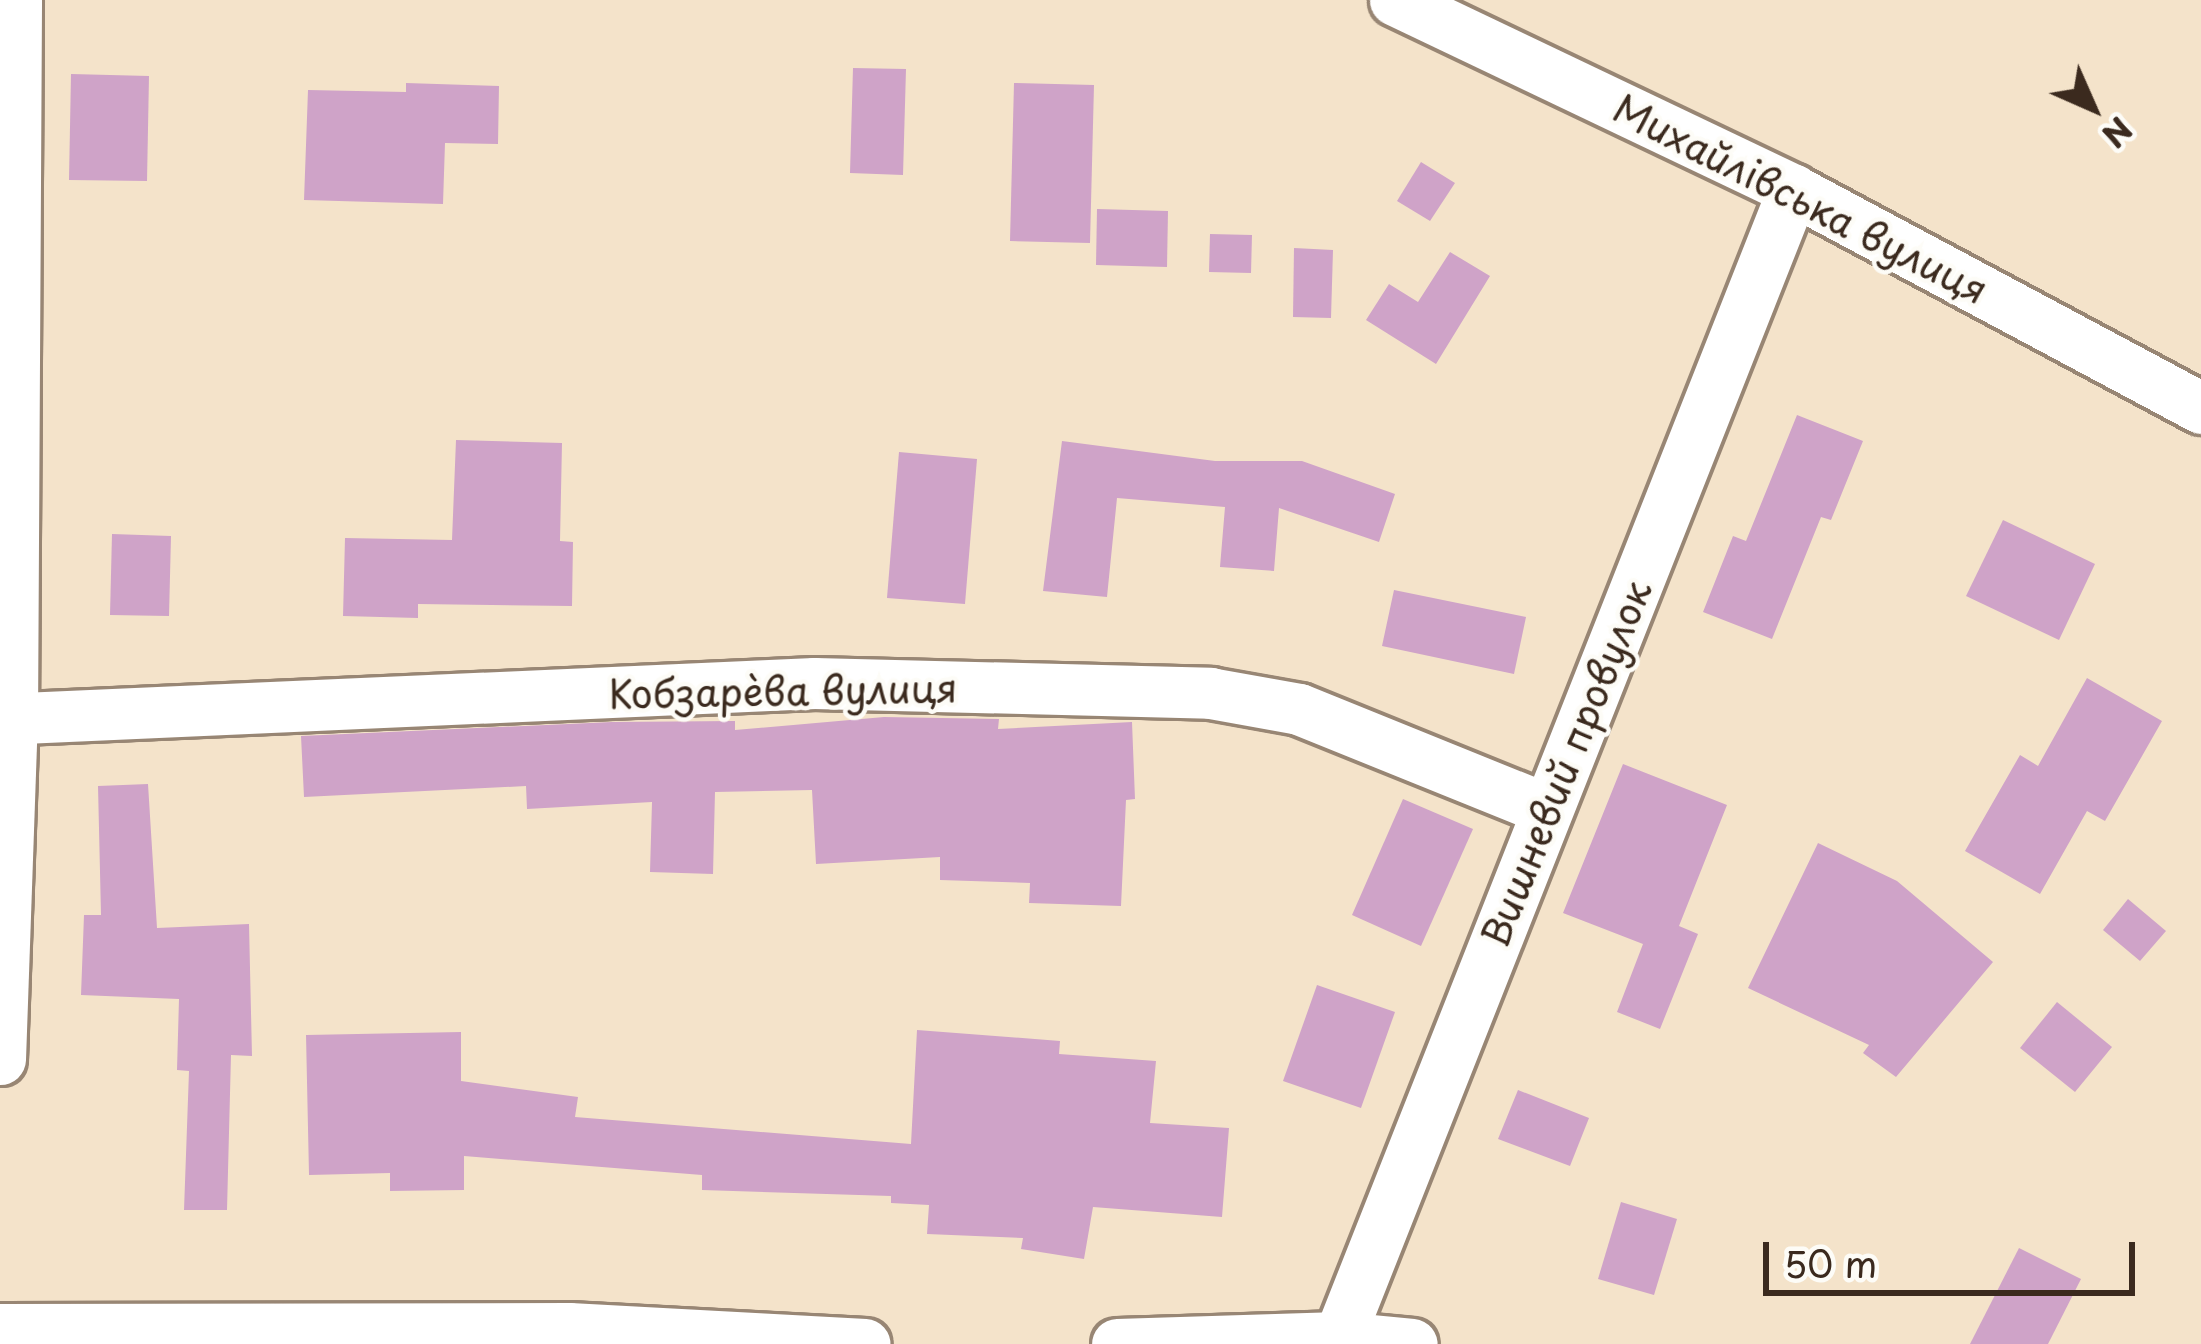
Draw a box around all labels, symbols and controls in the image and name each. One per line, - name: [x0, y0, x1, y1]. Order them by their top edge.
- north arrow: [2033, 48, 2153, 168]
- street label: Михайлівська вулиця: [1605, 83, 1997, 313]
- text: N: [2092, 107, 2145, 160]
- street label: Вишневий провулок: [1470, 573, 1660, 953]
- street label: Кобзарèва вулиця: [607, 664, 959, 716]
- scale bar: [1769, 1218, 2141, 1292]
- text: 50 m: [1784, 1236, 1877, 1290]

